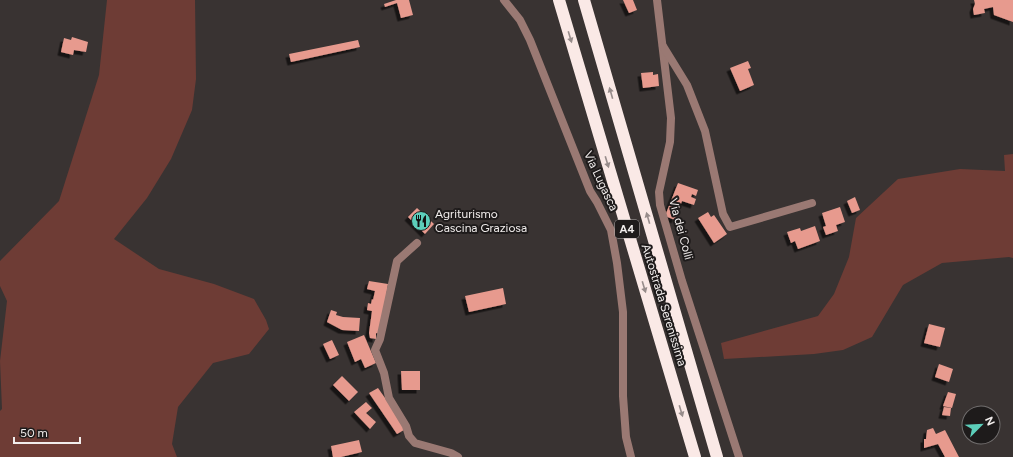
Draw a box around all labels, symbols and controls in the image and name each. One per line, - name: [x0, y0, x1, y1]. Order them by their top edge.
- one-way arrow: [567, 32, 573, 44]
- one-way arrow: [608, 87, 614, 99]
- street label: Via Lugasca: [581, 149, 621, 213]
- one-way arrow: [604, 156, 610, 168]
- street label: Via dei Colli: [666, 197, 696, 261]
- place label: Agriturismo Cascina Graziosa: [435, 207, 527, 235]
- restaurant icon: Agriturismo Cascina Graziosa: [410, 210, 432, 232]
- one-way arrow: [644, 212, 650, 224]
- road number: A4: [615, 220, 639, 238]
- street label: Autostrada Serenissima: [639, 242, 689, 368]
- one-way arrow: [641, 281, 647, 293]
- north arrow: [961, 405, 1001, 445]
- one-way arrow: [678, 406, 684, 418]
- text: N: [982, 415, 997, 428]
- scale bar: [14, 419, 80, 445]
- text: 50 m: [20, 426, 48, 440]

